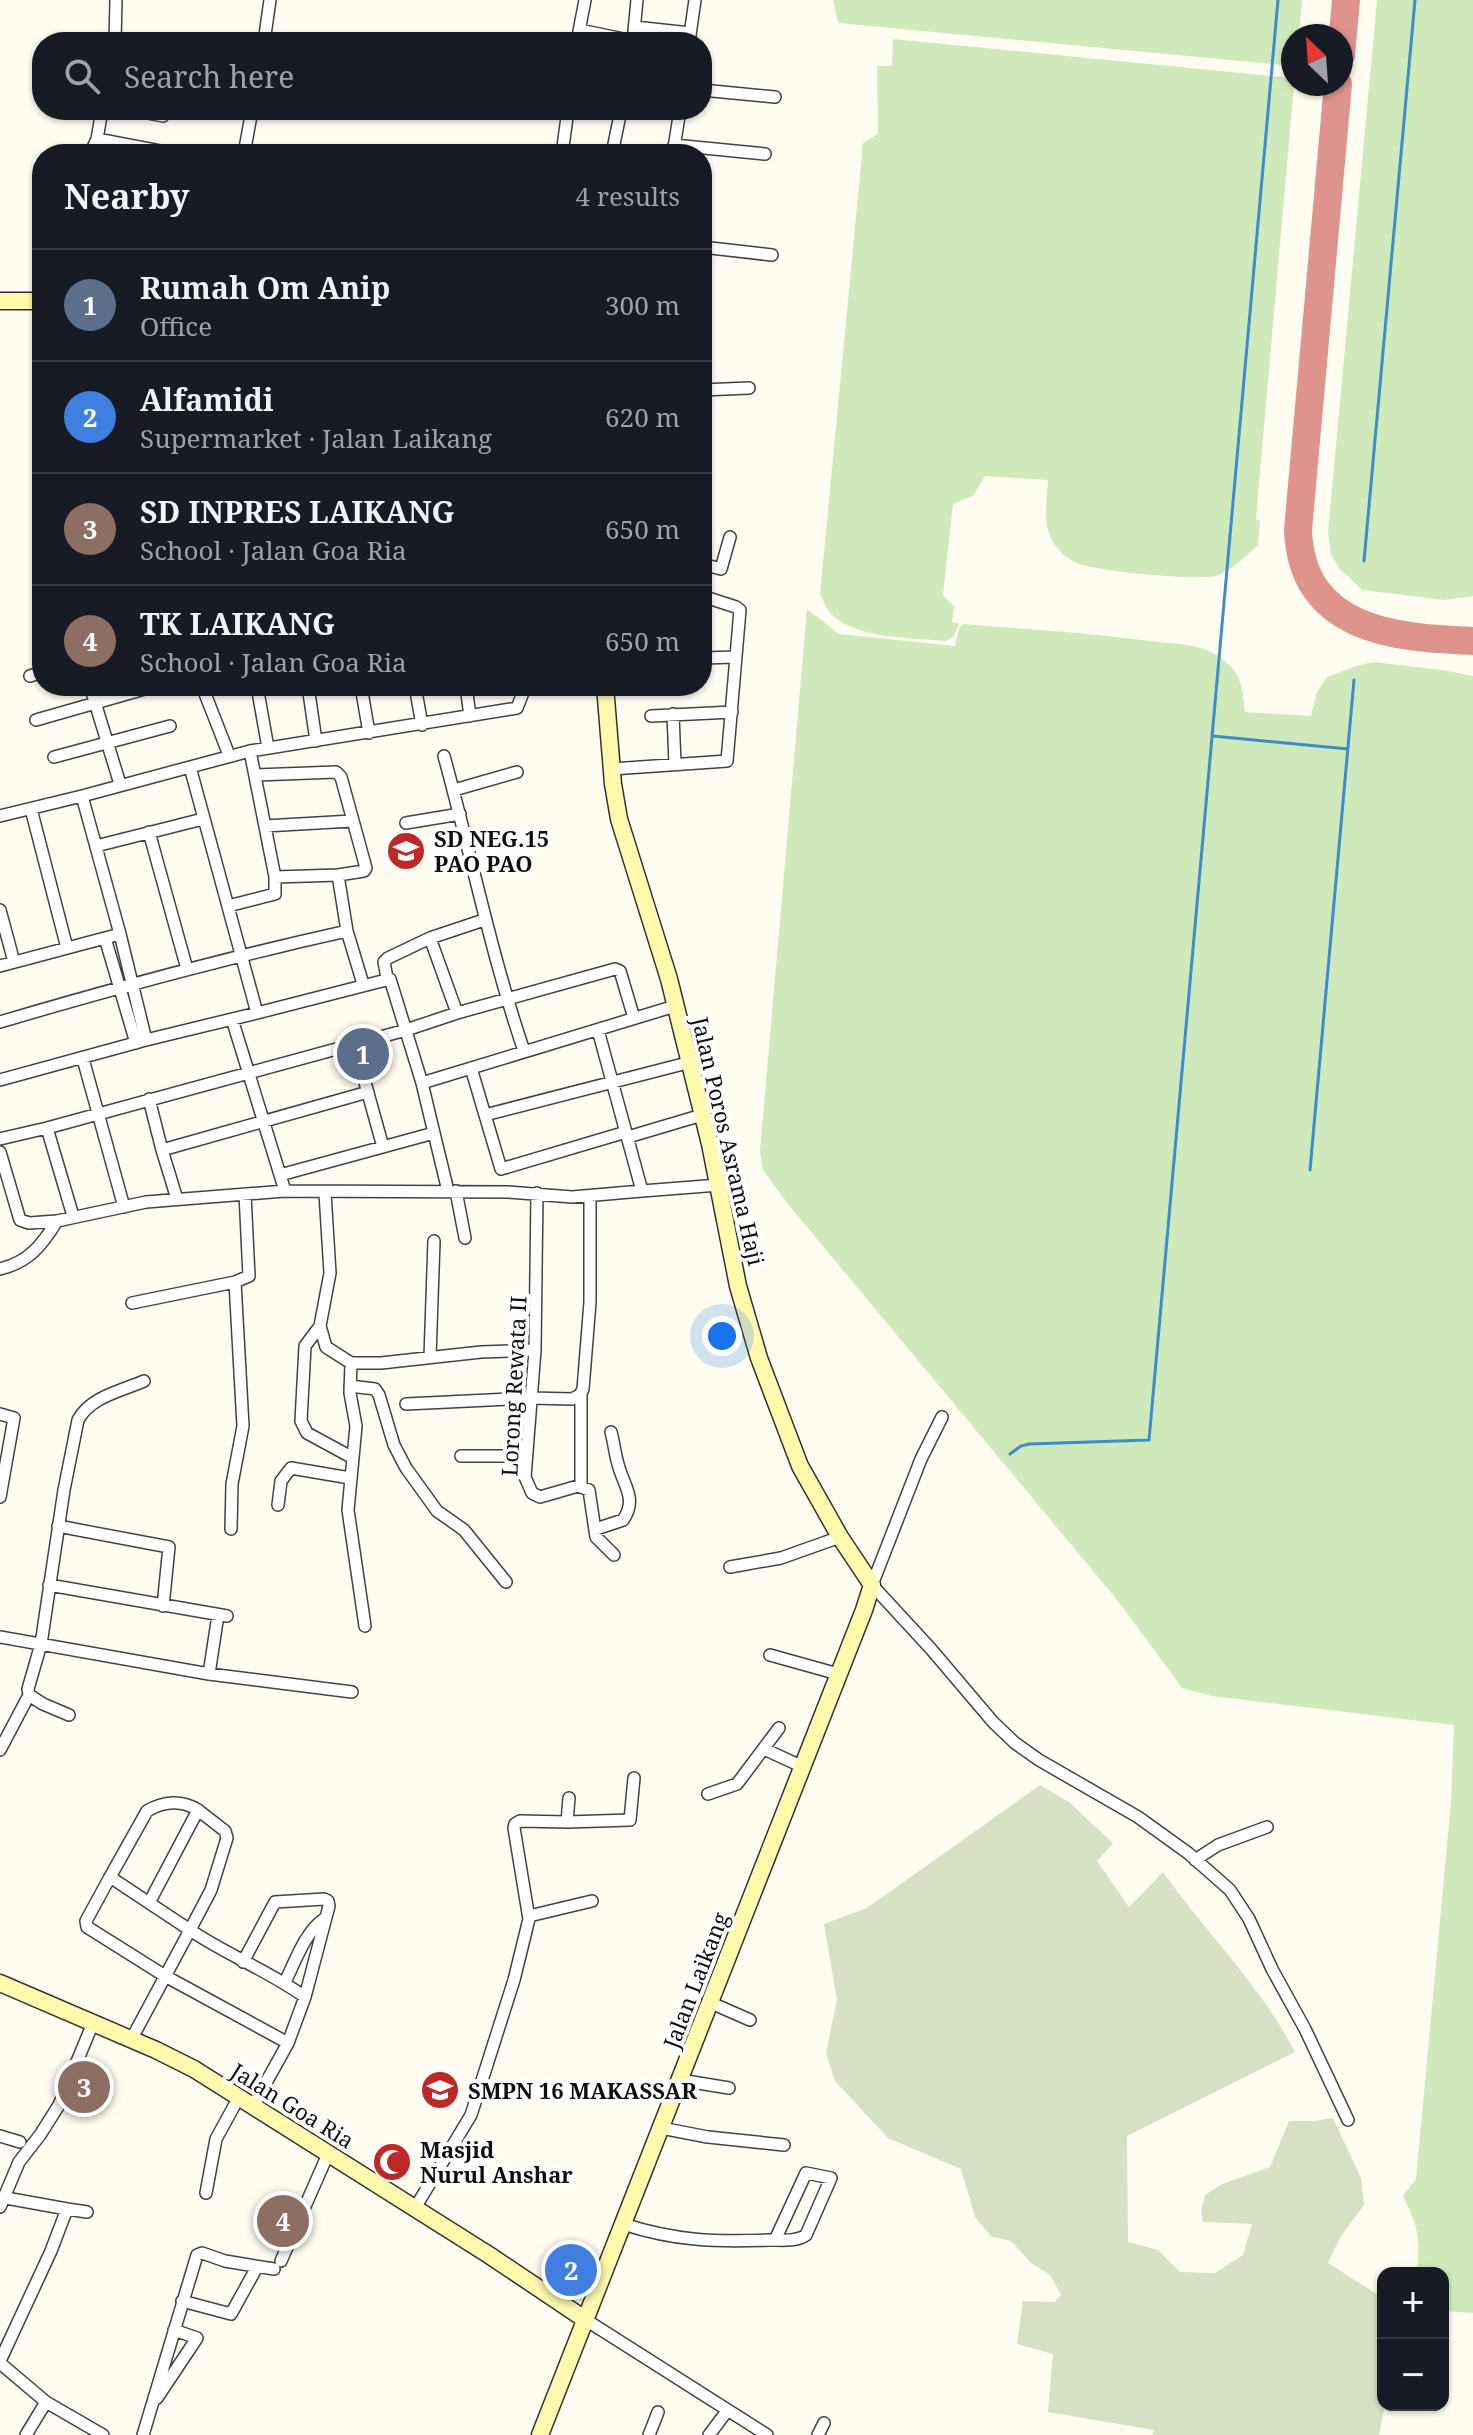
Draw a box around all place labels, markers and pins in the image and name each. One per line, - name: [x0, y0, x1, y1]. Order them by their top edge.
- place label: SD NEG.15 PAO PAO: [434, 823, 549, 878]
- school or university icon: SD NEG.15 PAO PAO: [385, 830, 427, 872]
- pin: 1: [337, 1024, 389, 1084]
- pin: 3: [58, 2057, 110, 2117]
- school or university icon: SMPN 16 MAKASSAR: [419, 2069, 461, 2111]
- place label: SMPN 16 MAKASSAR: [468, 2075, 697, 2105]
- place label: Masjid Nurul Anshar: [420, 2134, 573, 2189]
- mosque icon: Masjid Nurul Anshar: [371, 2141, 413, 2183]
- pin: 4: [257, 2191, 309, 2251]
- pin: 2: [545, 2240, 597, 2300]

